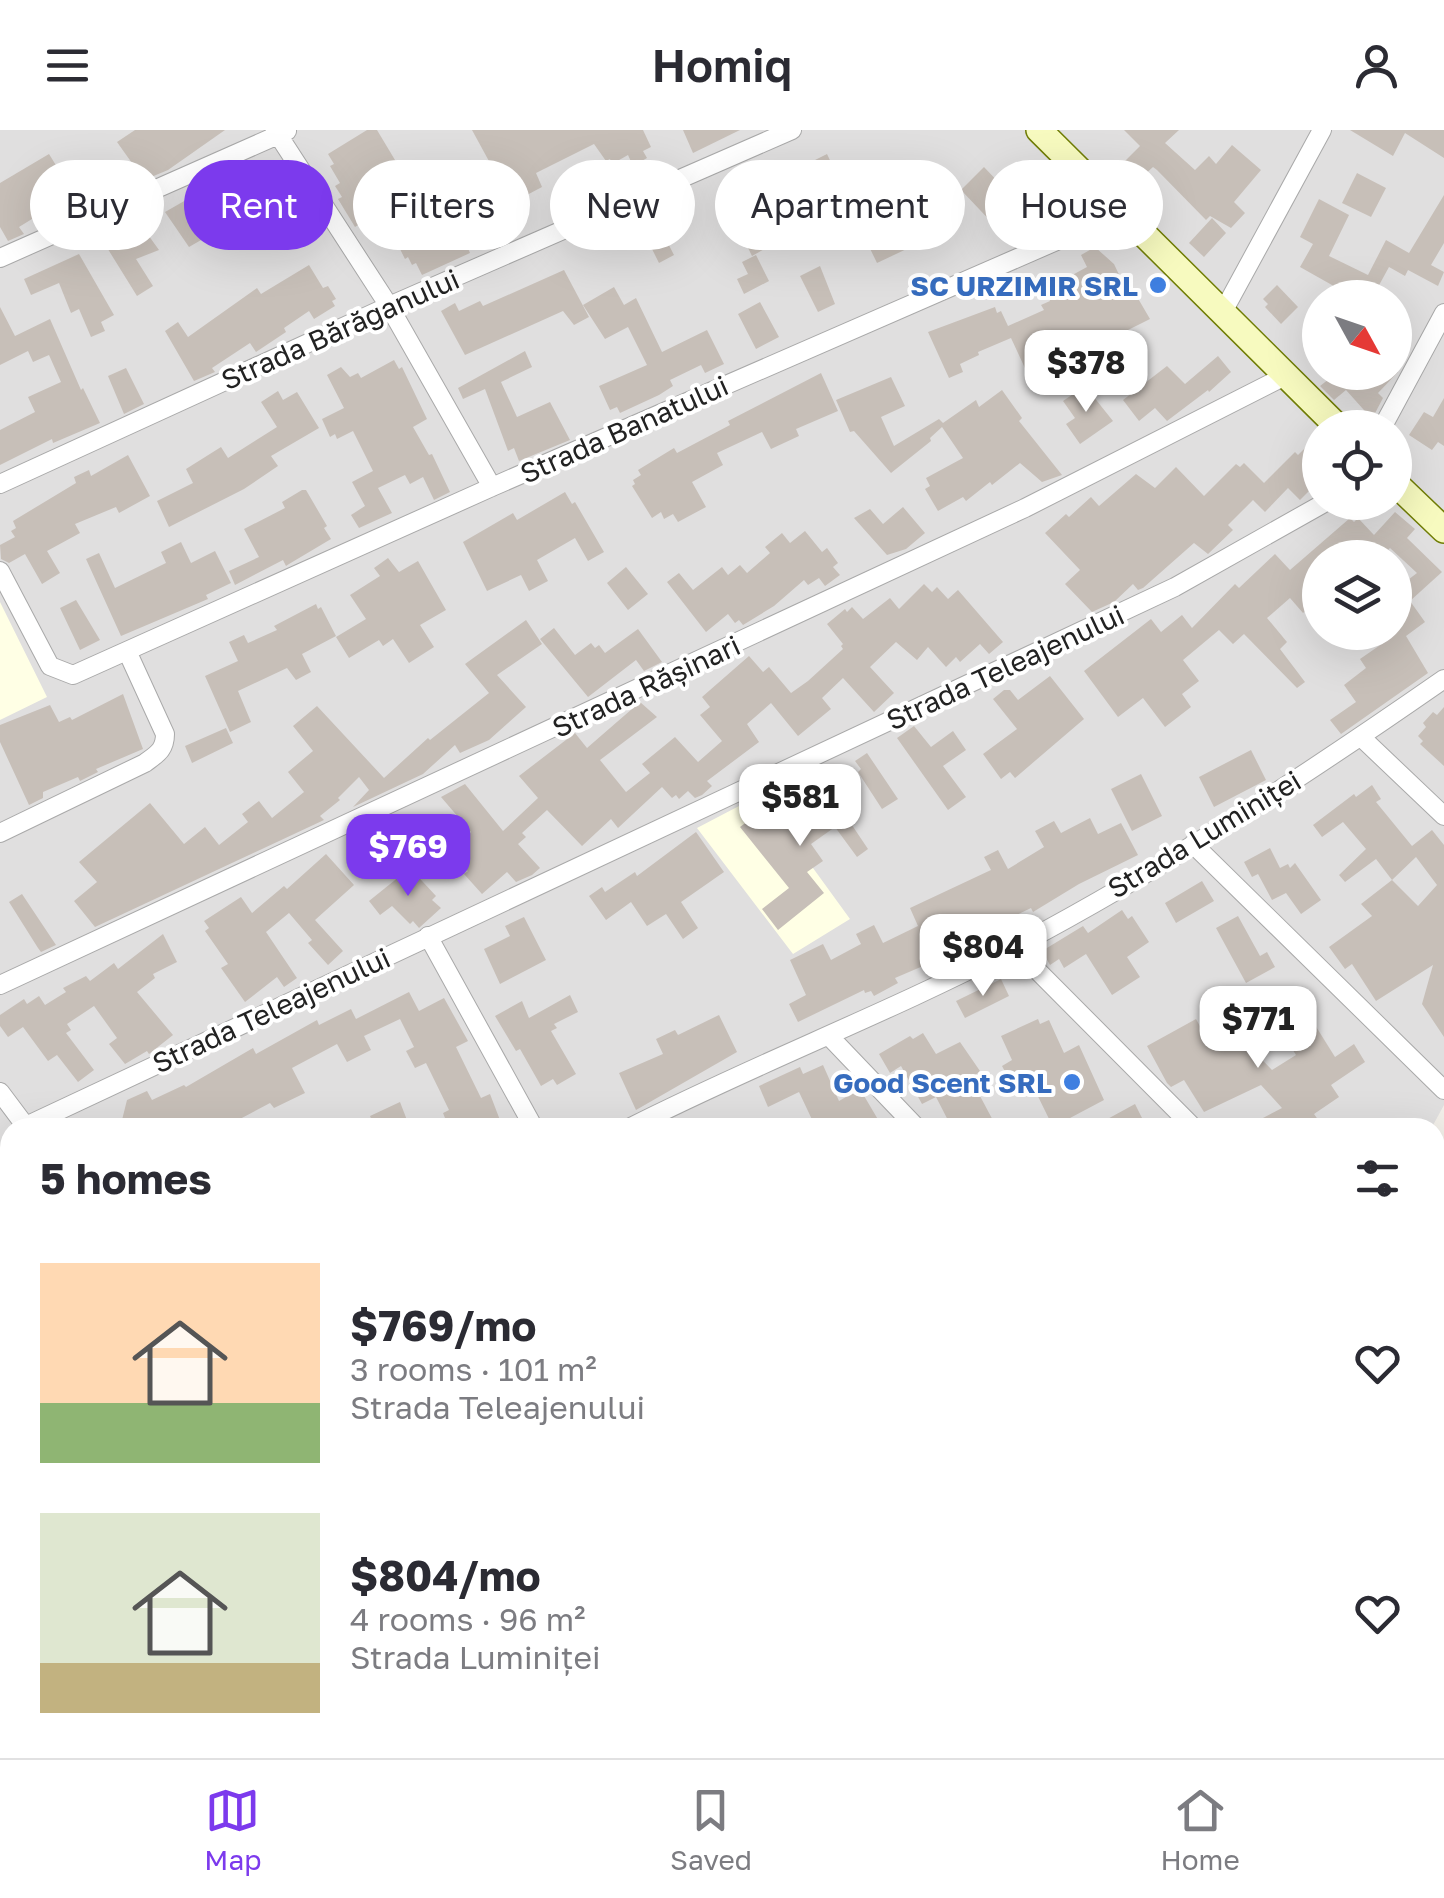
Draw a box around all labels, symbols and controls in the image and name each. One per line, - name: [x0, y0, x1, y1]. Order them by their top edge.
- icon: menu: [40, 38, 95, 93]
- text: Homiq: [652, 38, 792, 92]
- icon: person: [1349, 38, 1404, 93]
- chip: Buy: [30, 160, 164, 250]
- chip: Rent: [184, 160, 333, 250]
- chip: Filters: [353, 160, 530, 250]
- chip: New: [550, 160, 695, 250]
- chip: Apartment: [715, 160, 965, 250]
- chip: House: [985, 160, 1163, 250]
- street label: Strada Bărăganului: [216, 262, 464, 396]
- place label: SC URZIMIR SRL: [910, 269, 1138, 302]
- marker: SC URZIMIR SRL: [1147, 274, 1169, 296]
- north arrow: [1302, 280, 1412, 390]
- map controls: [1302, 280, 1412, 650]
- pin: $378: [1027, 330, 1145, 415]
- text: $378: [1047, 343, 1125, 381]
- street label: Strada Banatului: [515, 368, 733, 490]
- button: locate: [1302, 410, 1412, 520]
- button: layers: [1302, 540, 1412, 650]
- street label: Strada Teleajenului: [881, 597, 1129, 737]
- street label: Strada Rășinari: [547, 628, 745, 744]
- street label: Strada Luminiței: [1101, 763, 1307, 905]
- pin: $581: [741, 764, 859, 849]
- text: $581: [761, 777, 839, 815]
- pin: $769: [349, 814, 467, 899]
- text: $769: [368, 827, 448, 865]
- pin: $804: [924, 914, 1042, 999]
- text: $804: [942, 927, 1024, 965]
- street label: Strada Teleajenului: [147, 940, 395, 1080]
- pin: $771: [1199, 986, 1317, 1071]
- text: $771: [1222, 999, 1294, 1037]
- place label: Good Scent SRL: [833, 1066, 1052, 1099]
- marker: Good Scent SRL: [1061, 1071, 1083, 1093]
- icon: filters: [1350, 1151, 1405, 1206]
- text: 5 homes: [40, 1153, 212, 1203]
- text: $769/mo: [350, 1300, 536, 1350]
- icon: home: [120, 1303, 240, 1423]
- icon: heart: [1350, 1336, 1405, 1391]
- text: 3 rooms · 101 m²: [350, 1350, 597, 1388]
- text: Strada Teleajenului: [350, 1388, 645, 1426]
- text: $804/mo: [350, 1550, 541, 1600]
- icon: home: [120, 1553, 240, 1673]
- icon: heart: [1350, 1586, 1405, 1641]
- text: 4 rooms · 96 m²: [350, 1600, 586, 1638]
- text: Strada Luminiței: [350, 1638, 601, 1676]
- tab: Map: [204, 1783, 261, 1876]
- tab: Saved: [670, 1783, 752, 1876]
- tab: Home: [1161, 1783, 1240, 1876]

